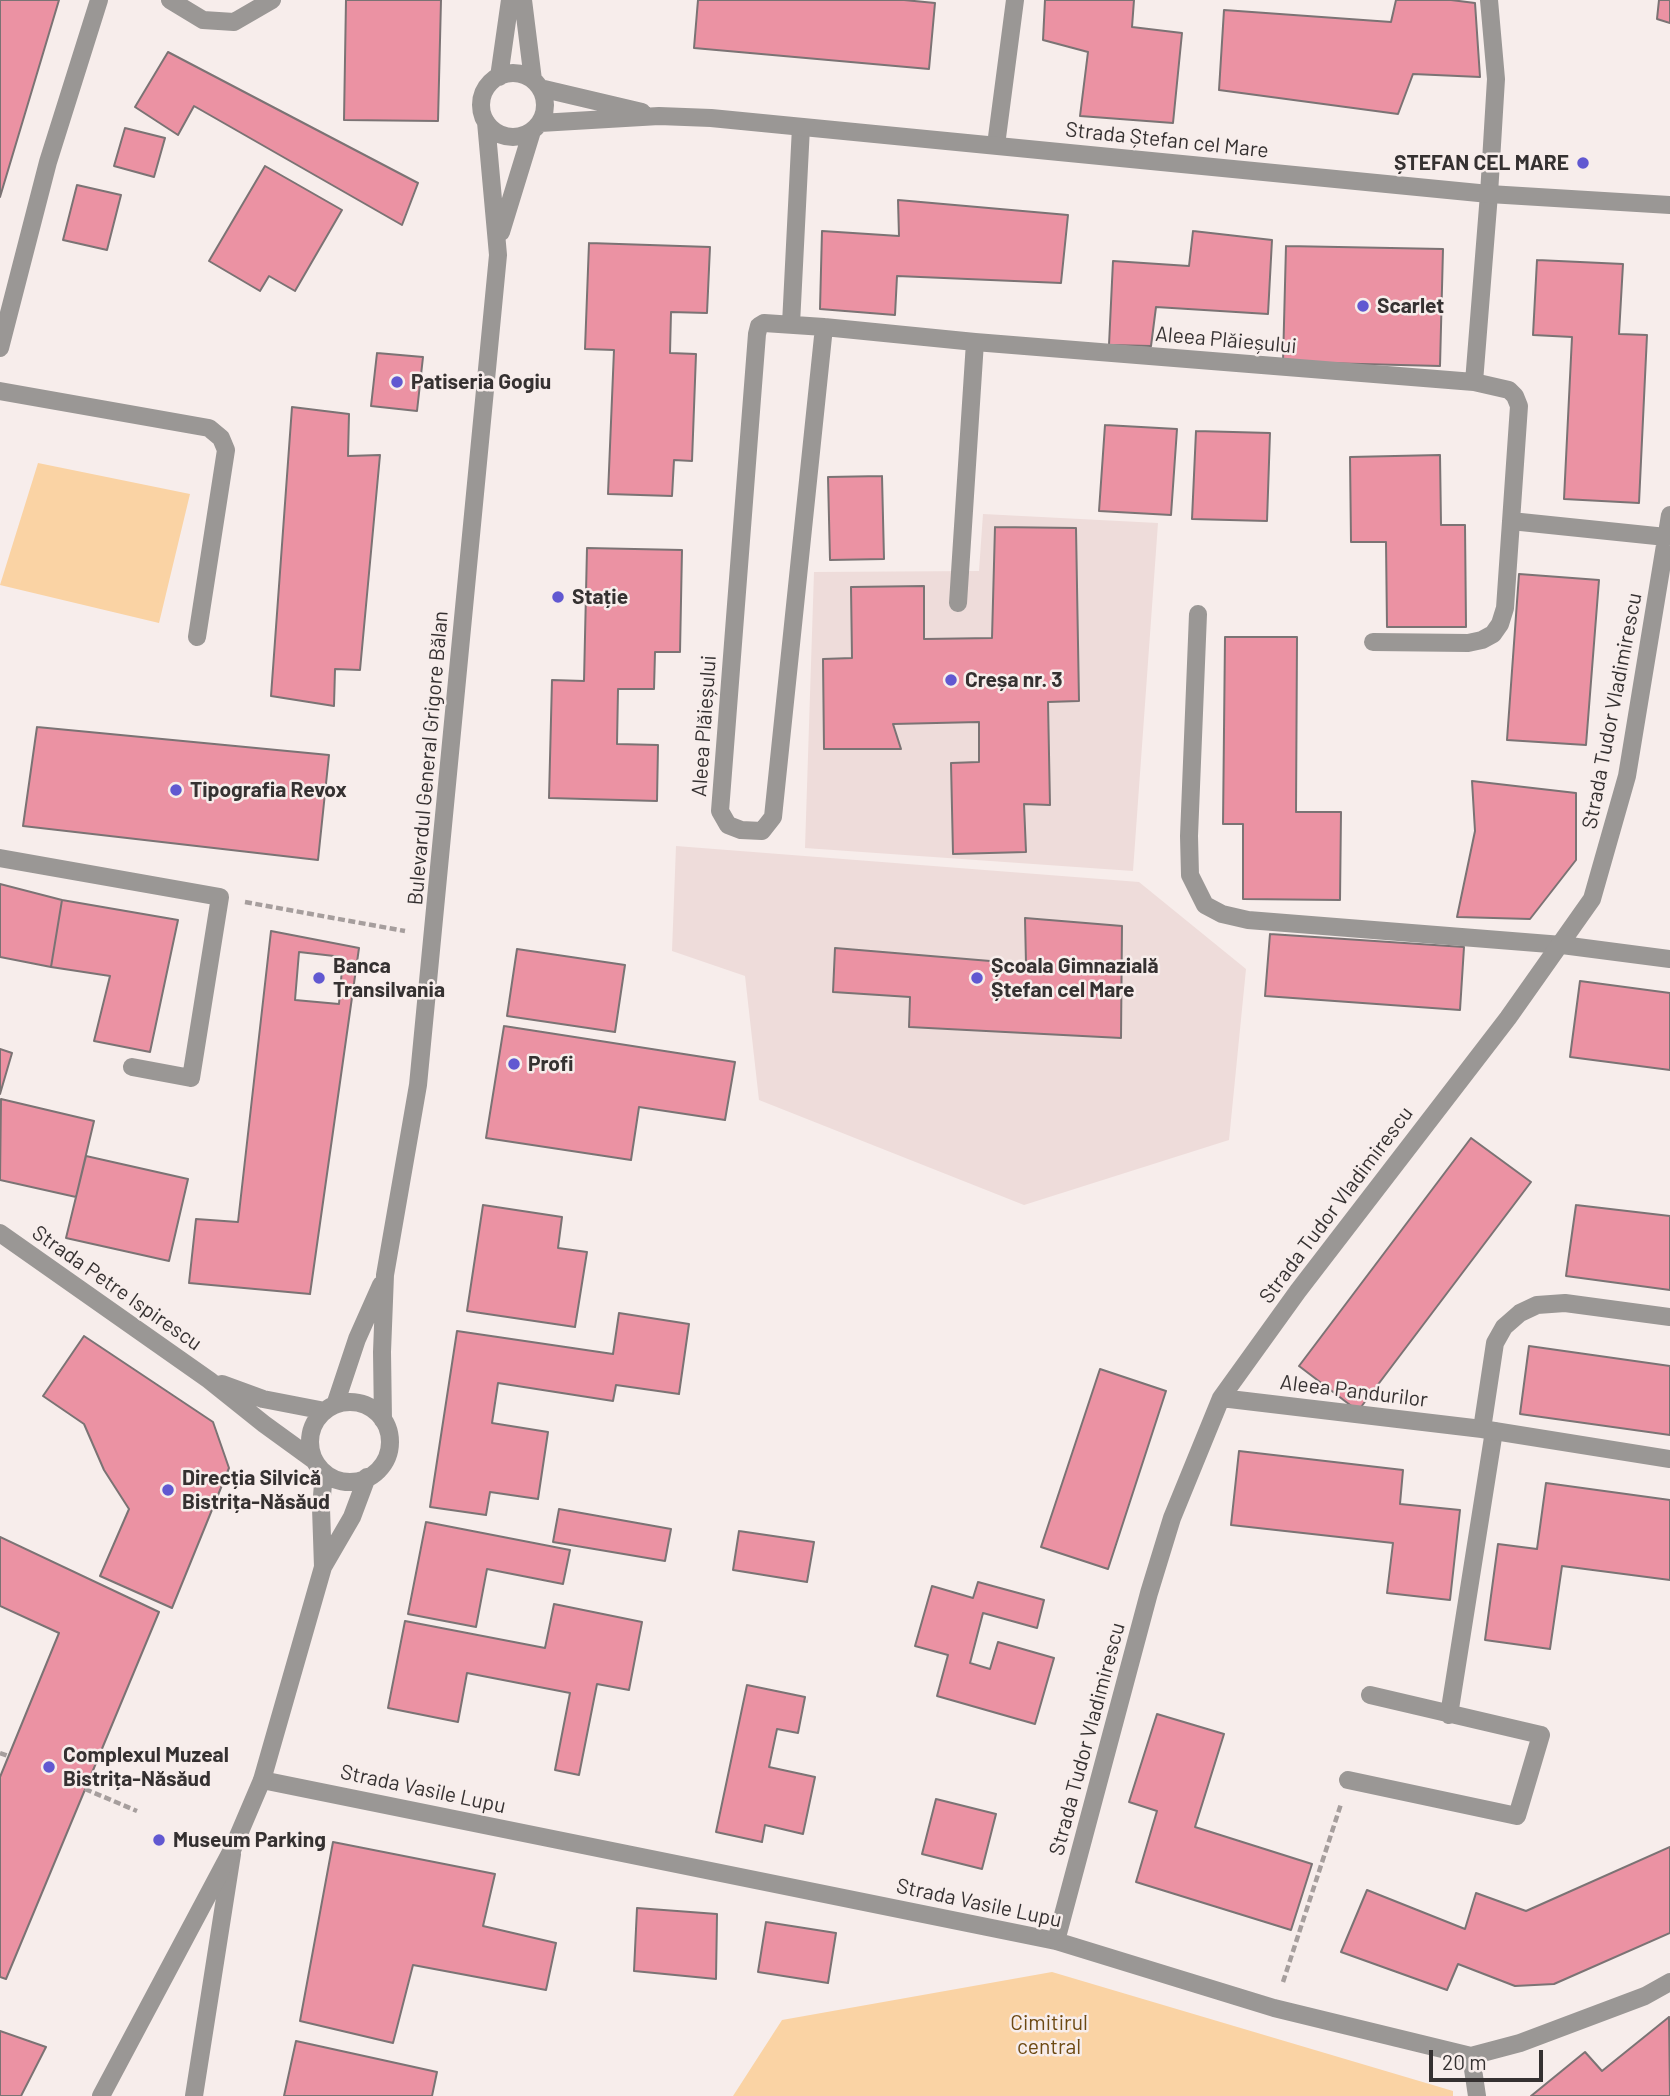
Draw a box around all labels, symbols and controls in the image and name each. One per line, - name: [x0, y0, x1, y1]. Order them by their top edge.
- street label: Strada Ștefan cel Mare: [1064, 117, 1270, 163]
- place label: ȘTEFAN CEL MARE: [1394, 150, 1569, 176]
- marker: ȘTEFAN CEL MARE: [1575, 155, 1591, 171]
- place label: Scarlet: [1377, 293, 1444, 319]
- marker: Scarlet: [1355, 298, 1371, 314]
- street label: Aleea Plăieșului: [1154, 321, 1298, 359]
- place label: Patiseria Gogiu: [411, 369, 551, 395]
- marker: Patiseria Gogiu: [389, 374, 405, 390]
- place label: Stație: [572, 584, 628, 610]
- marker: Stație: [550, 589, 566, 605]
- street label: Strada Tudor Vladimirescu: [1577, 591, 1647, 831]
- street label: Bulevardul General Grigore Bălan: [403, 610, 453, 906]
- street label: Aleea Plăieșului: [686, 654, 722, 798]
- place label: Creșa nr. 3: [965, 667, 1063, 693]
- marker: Creșa nr. 3: [943, 672, 959, 688]
- place label: Tipografia Revox: [190, 777, 347, 803]
- marker: Tipografia Revox: [168, 782, 184, 798]
- place label: Banca Transilvania: [333, 953, 445, 1003]
- place label: Școala Gimnazială Ștefan cel Mare: [991, 953, 1158, 1003]
- marker: Banca Transilvania: [311, 970, 327, 986]
- marker: Școala Gimnazială Ștefan cel Mare: [969, 970, 985, 986]
- place label: Profi: [528, 1051, 573, 1077]
- marker: Profi: [506, 1056, 522, 1072]
- street label: Strada Tudor Vladimirescu: [1254, 1102, 1418, 1308]
- street label: Strada Petre Ispirescu: [27, 1220, 207, 1356]
- street label: Aleea Pandurilor: [1279, 1369, 1429, 1413]
- place label: Direcția Silvică Bistrița-Năsăud: [182, 1465, 330, 1515]
- marker: Direcția Silvică Bistrița-Năsăud: [160, 1482, 176, 1498]
- street label: Strada Tudor Vladimirescu: [1044, 1620, 1130, 1858]
- place label: Complexul Muzeal Bistrița-Năsăud: [63, 1742, 229, 1792]
- marker: Complexul Muzeal Bistrița-Năsăud: [41, 1759, 57, 1775]
- street label: Strada Vasile Lupu: [338, 1759, 508, 1819]
- place label: Museum Parking: [173, 1827, 326, 1853]
- marker: Museum Parking: [151, 1832, 167, 1848]
- street label: Strada Vasile Lupu: [894, 1873, 1064, 1933]
- park label: Cimitirul central: [1010, 2010, 1088, 2060]
- scale bar: [1432, 2036, 1546, 2080]
- text: 20 m: [1442, 2049, 1487, 2074]

